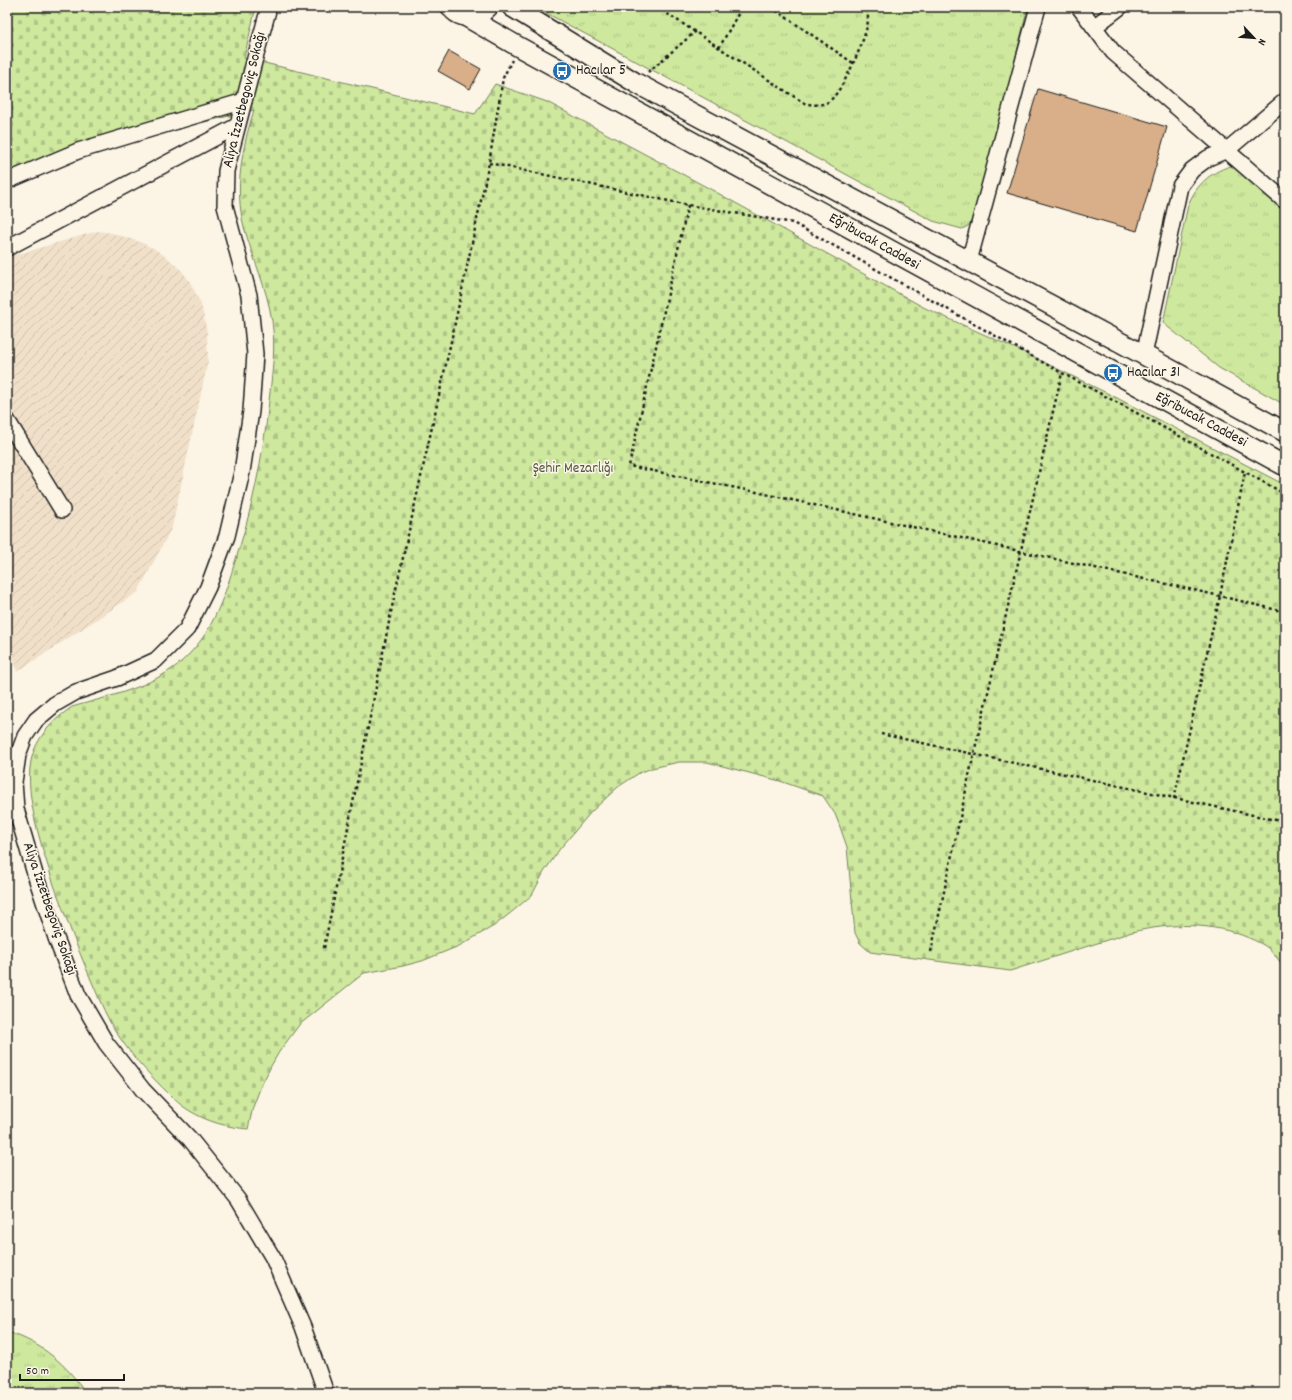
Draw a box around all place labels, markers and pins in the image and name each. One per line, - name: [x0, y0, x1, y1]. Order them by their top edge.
- bus stop icon: Hacılar 5: [551, 60, 573, 82]
- place label: Hacılar 5: [576, 60, 626, 82]
- bus stop icon: Hacılar 31: [1102, 362, 1124, 384]
- place label: Hacılar 31: [1127, 362, 1180, 384]

